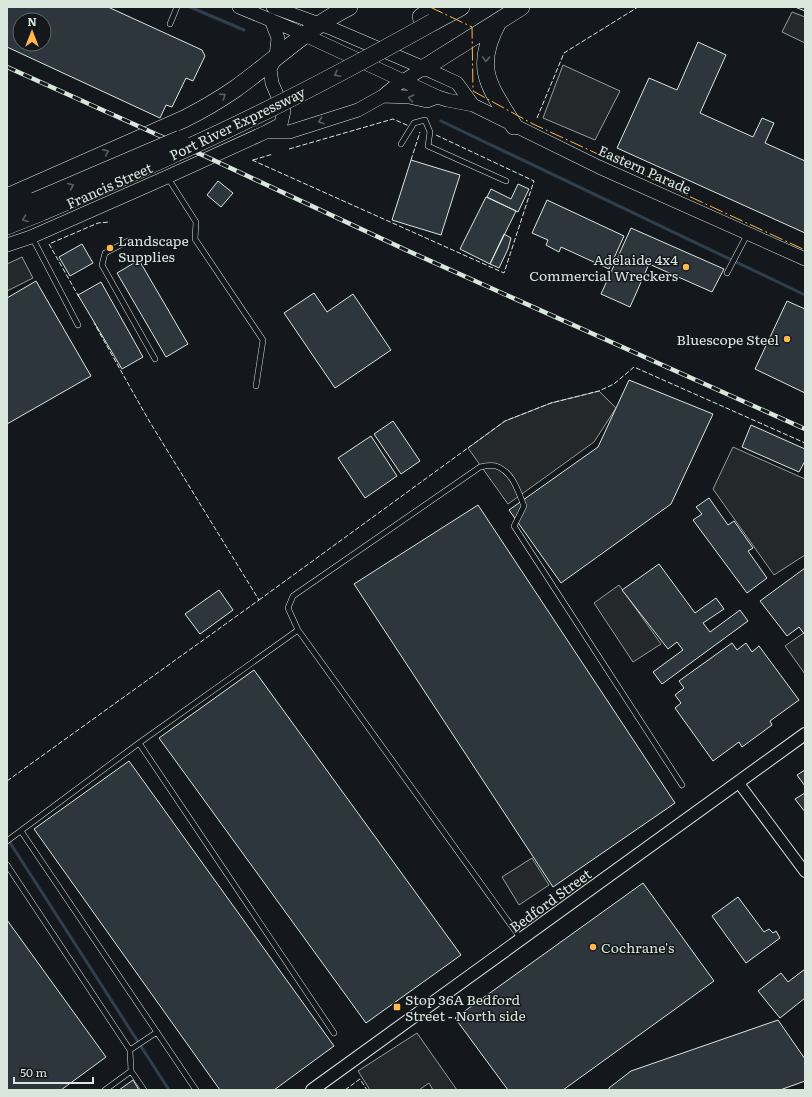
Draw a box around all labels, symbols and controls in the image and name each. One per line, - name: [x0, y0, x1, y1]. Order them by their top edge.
- north arrow: [12, 12, 52, 52]
- text: N: [27, 13, 37, 29]
- one-way arrow: [481, 56, 490, 62]
- one-way arrow: [334, 69, 341, 77]
- street label: Port River Expressway: [166, 81, 309, 165]
- one-way arrow: [219, 93, 226, 101]
- one-way arrow: [408, 94, 414, 102]
- one-way arrow: [318, 116, 325, 125]
- street label: Eastern Parade: [595, 140, 695, 198]
- one-way arrow: [103, 149, 110, 157]
- street label: Francis Street: [63, 157, 156, 213]
- one-way arrow: [66, 183, 74, 191]
- one-way arrow: [21, 215, 28, 223]
- place label: Landscape Supplies: [118, 230, 189, 266]
- marker: Landscape Supplies: [105, 243, 115, 253]
- place label: Adelaide 4x4 Commercial Wreckers: [529, 249, 678, 285]
- marker: Adelaide 4x4 Commercial Wreckers: [681, 262, 691, 272]
- place label: Bluescope Steel: [677, 329, 779, 349]
- marker: Bluescope Steel: [782, 334, 792, 344]
- street label: Bedford Street: [505, 863, 595, 936]
- place label: Cochrane's: [601, 937, 674, 957]
- marker: Cochrane's: [588, 942, 598, 952]
- place label: Stop 36A Bedford Street - North side: [405, 989, 526, 1025]
- marker: Stop 36A Bedford Street - North side: [392, 1002, 402, 1012]
- scale bar: [14, 1059, 93, 1085]
- text: 50 m: [20, 1063, 47, 1081]

